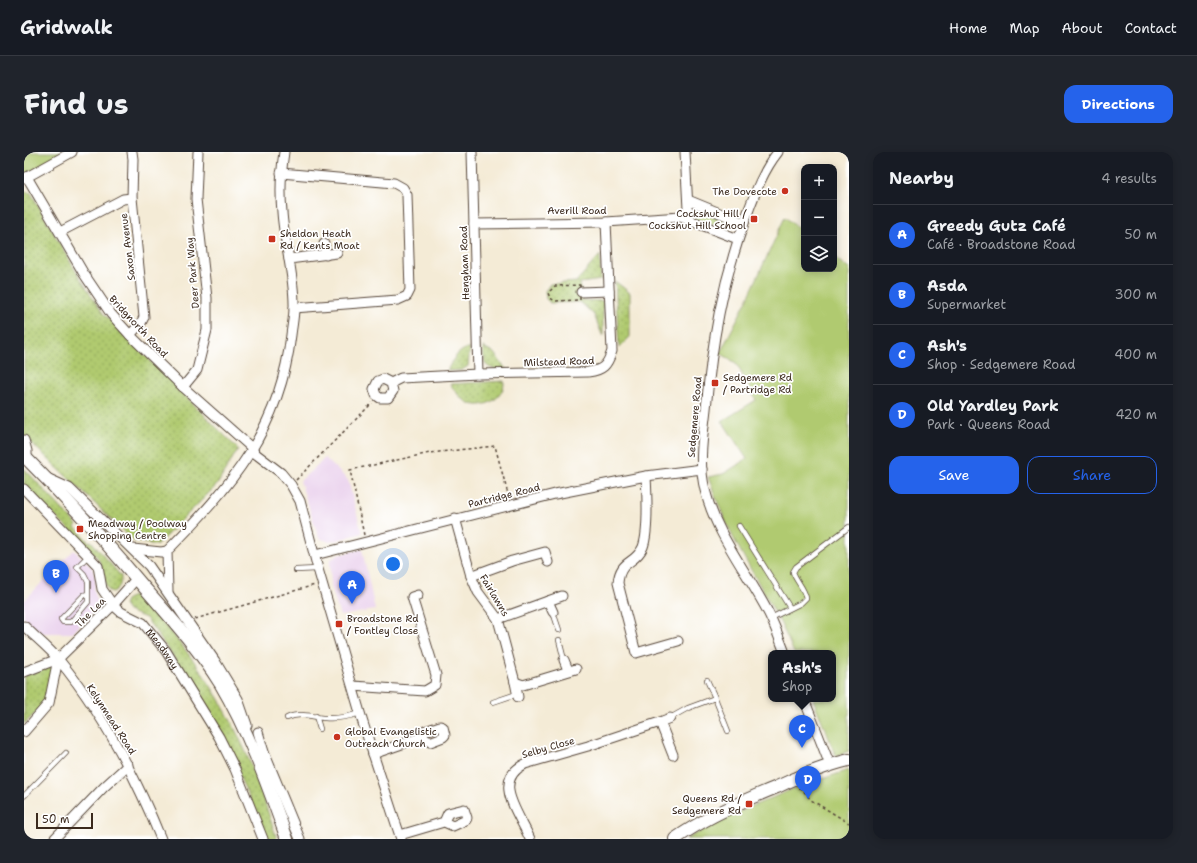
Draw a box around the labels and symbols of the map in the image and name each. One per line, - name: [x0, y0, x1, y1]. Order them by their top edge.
- place label: The Dovecote: [712, 185, 777, 198]
- marker: The Dovecote: [780, 186, 790, 196]
- street label: Averill Road: [547, 204, 607, 217]
- place label: Cockshut Hill / Cockshut Hill School: [648, 207, 747, 232]
- street label: Saxon Avenue: [117, 212, 138, 281]
- marker: Cockshut Hill / Cockshut Hill School: [749, 214, 759, 224]
- street label: Hengham Road: [457, 225, 472, 300]
- place label: Sheldon Heath Rd / Kents Moat: [280, 227, 360, 252]
- marker: Sheldon Heath Rd / Kents Moat: [267, 234, 277, 244]
- street label: Deer Park Way: [183, 237, 202, 309]
- street label: Bridgnorth Road: [106, 292, 171, 361]
- street label: Milstead Road: [523, 354, 595, 369]
- place label: Sedgemere Rd / Partridge Rd: [723, 371, 793, 396]
- street label: Sedgemere Road: [684, 375, 705, 458]
- marker: Sedgemere Rd / Partridge Rd: [710, 378, 720, 388]
- street label: Partridge Road: [467, 480, 542, 511]
- place label: Meadway / Poolway Shopping Centre: [88, 517, 187, 542]
- marker: Meadway / Poolway Shopping Centre: [75, 524, 85, 534]
- your location: [383, 554, 403, 574]
- pin: B: [43, 560, 69, 593]
- pin: A: [339, 571, 365, 604]
- street label: Fairlawns: [477, 572, 512, 619]
- street label: The Lea: [72, 594, 109, 630]
- place label: Broadstone Rd / Fontley Close: [347, 612, 419, 637]
- marker: Broadstone Rd / Fontley Close: [334, 619, 344, 629]
- street label: Meadway: [143, 626, 182, 672]
- street label: Kelynmead Road: [84, 682, 140, 757]
- pin: C: [789, 715, 815, 748]
- place label: Global Evangelistic Outreach Church: [345, 725, 437, 750]
- marker: Global Evangelistic Outreach Church: [332, 732, 342, 742]
- street label: Selby Close: [520, 734, 576, 761]
- pin: D: [795, 766, 821, 799]
- place label: Queens Rd / Sedgemere Rd: [672, 792, 742, 817]
- marker: Queens Rd / Sedgemere Rd: [744, 799, 754, 809]
- scale bar: [36, 811, 93, 830]

